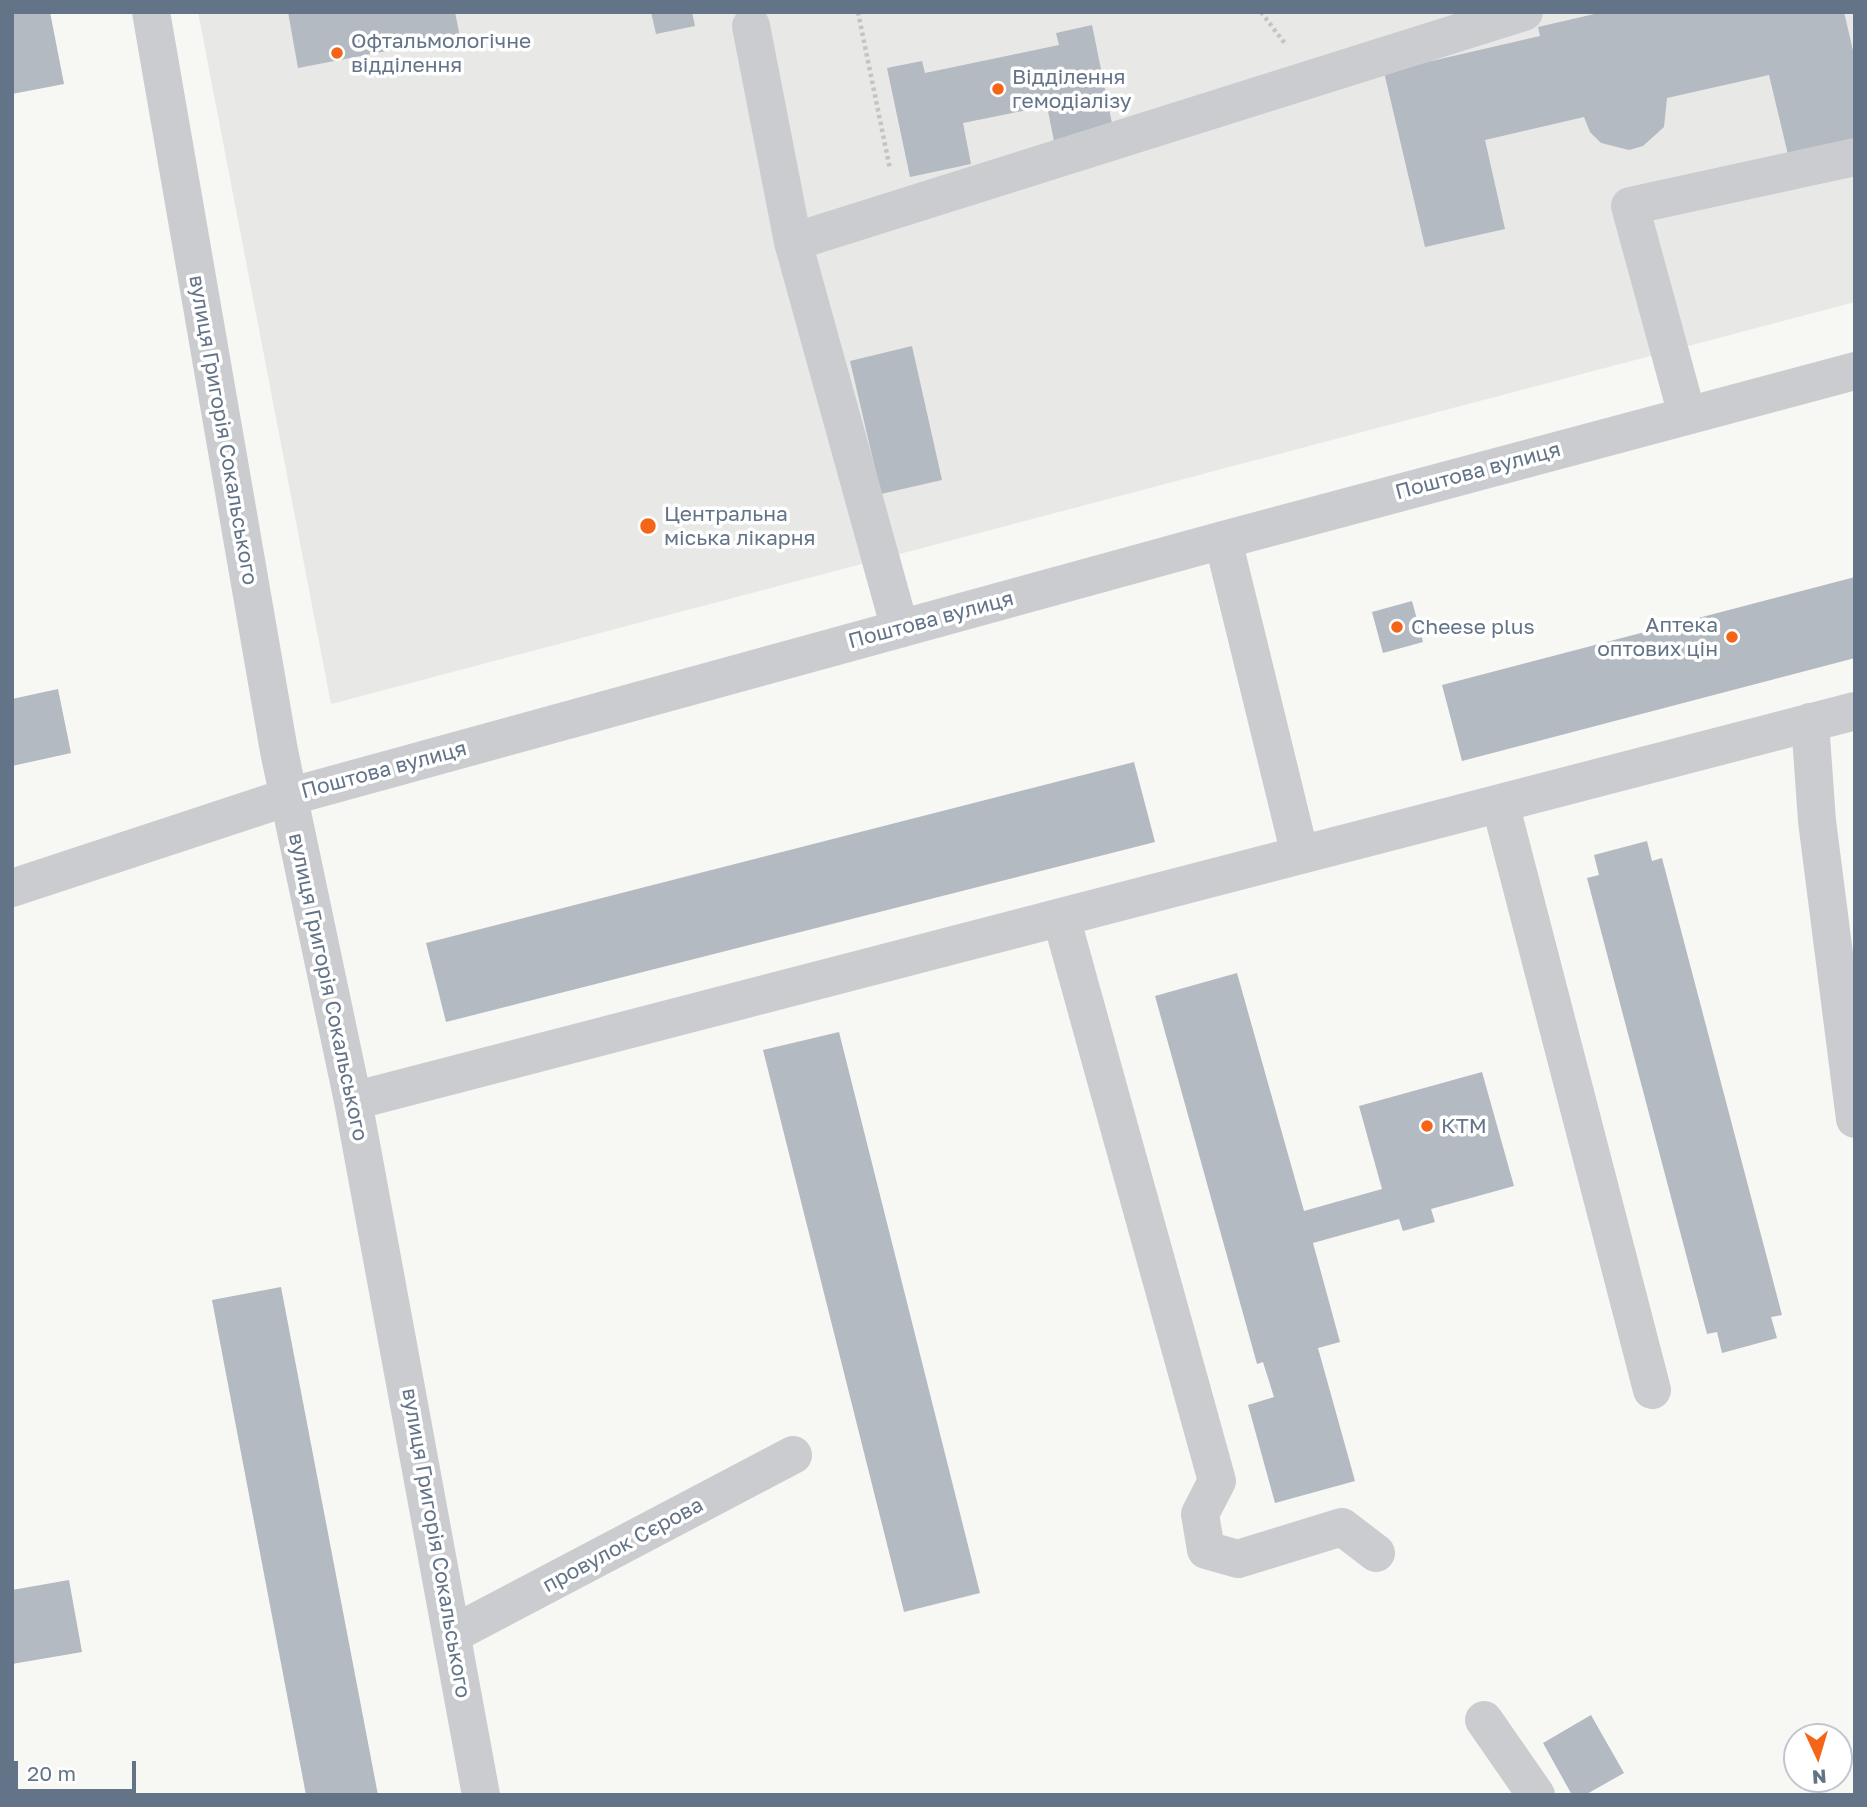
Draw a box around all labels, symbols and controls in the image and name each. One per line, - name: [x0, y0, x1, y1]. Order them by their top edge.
- place label: Офтальмологічне відділення: [351, 28, 531, 78]
- marker: Офтальмологічне відділення: [329, 45, 345, 61]
- place label: Відділення гемодіалізу: [1012, 64, 1132, 114]
- marker: Відділення гемодіалізу: [990, 81, 1006, 97]
- street label: вулиця Григорія Сокальського: [183, 273, 263, 587]
- street label: Поштова вулиця: [1393, 437, 1563, 505]
- place label: Центральна міська лікарня: [664, 501, 816, 551]
- marker: Центральна міська лікарня: [638, 516, 658, 536]
- street label: Поштова вулиця: [846, 586, 1016, 654]
- place label: Аптека оптових цін: [1597, 612, 1718, 662]
- place label: Cheese plus: [1411, 614, 1535, 640]
- marker: Cheese plus: [1389, 619, 1405, 635]
- marker: Аптека оптових цін: [1724, 629, 1740, 645]
- street label: Поштова вулиця: [299, 736, 469, 804]
- street label: вулиця Григорія Сокальського: [283, 831, 373, 1143]
- place label: КТМ: [1441, 1113, 1487, 1139]
- marker: КТМ: [1419, 1118, 1435, 1134]
- street label: вулиця Григорія Сокальського: [396, 1386, 476, 1700]
- street label: провулок Сєрова: [538, 1492, 708, 1598]
- north arrow: [1783, 1723, 1853, 1793]
- scale bar: [18, 1748, 140, 1792]
- text: 20 m: [27, 1760, 76, 1786]
- text: N: [1811, 1765, 1827, 1789]

